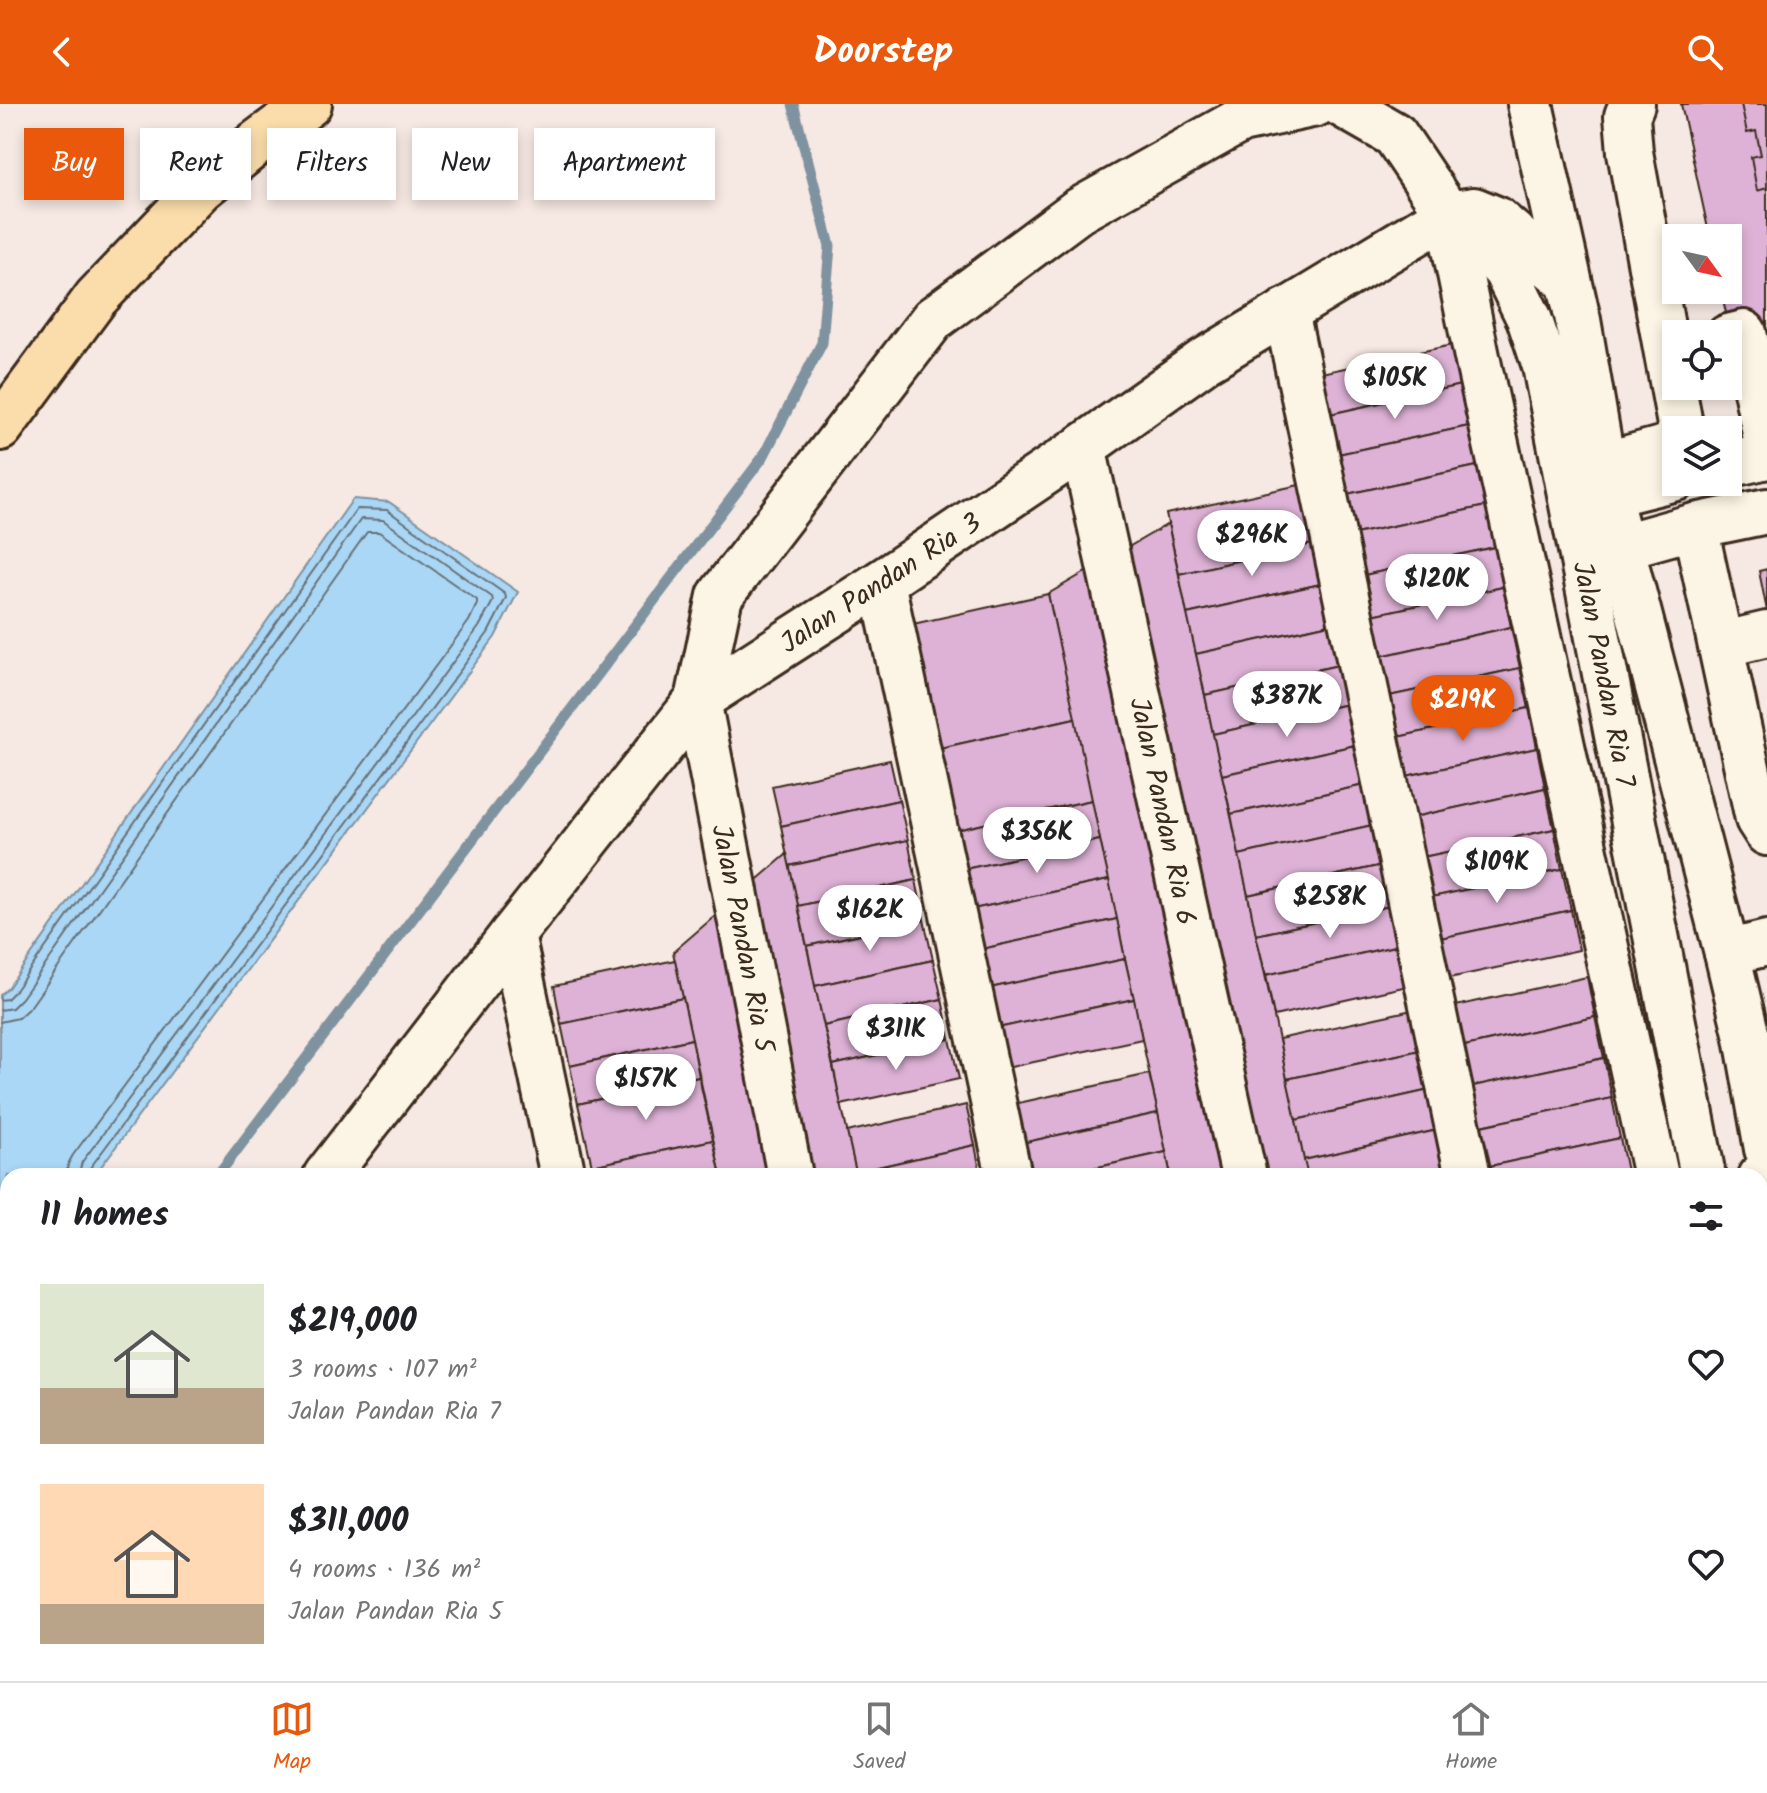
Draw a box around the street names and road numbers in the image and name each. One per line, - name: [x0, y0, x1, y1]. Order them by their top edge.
- street label: Jalan Pandan Ria 3: [772, 502, 991, 666]
- street label: Jalan Pandan Ria 7: [1559, 558, 1647, 792]
- street label: Jalan Pandan Ria 6: [1115, 693, 1208, 930]
- street label: Jalan Pandan Ria 5: [697, 821, 786, 1058]

